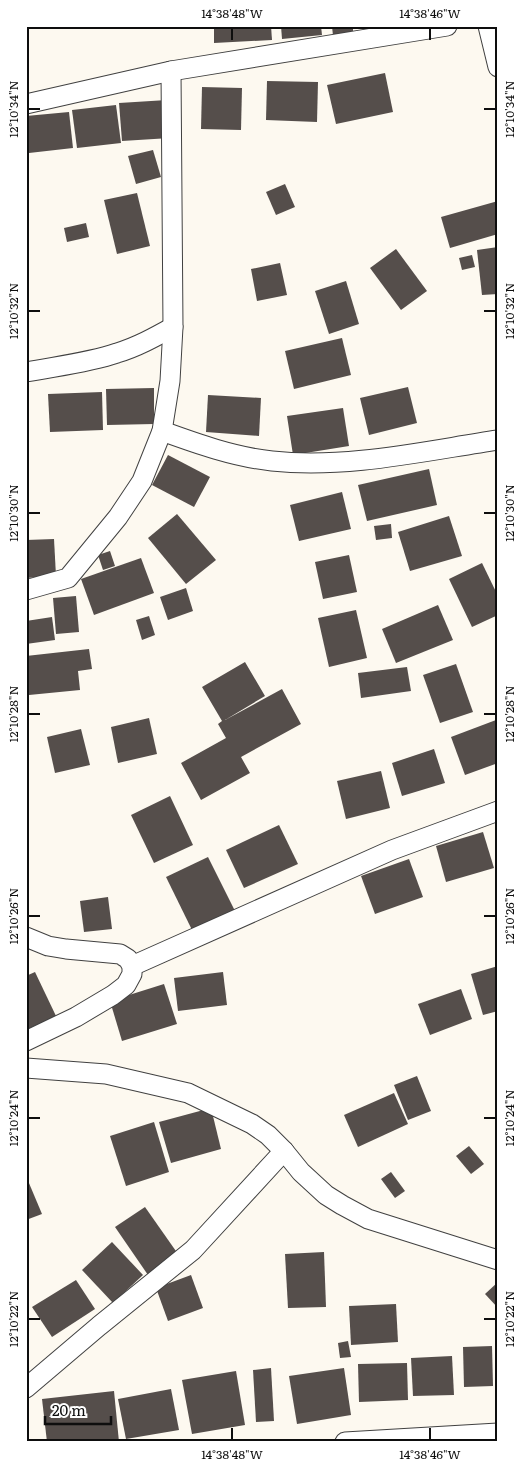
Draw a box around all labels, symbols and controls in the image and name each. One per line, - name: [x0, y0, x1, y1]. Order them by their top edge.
- text: 14°38'48"W: [201, 4, 263, 22]
- text: 14°38'46"W: [399, 4, 461, 22]
- text: 12°10'34"N: [4, 80, 22, 138]
- text: 12°10'34"N: [500, 80, 518, 138]
- text: 12°10'32"N: [4, 283, 22, 339]
- text: 12°10'32"N: [500, 283, 518, 339]
- text: 12°10'30"N: [4, 484, 22, 542]
- text: 12°10'30"N: [500, 484, 518, 542]
- text: 12°10'28"N: [4, 686, 22, 742]
- text: 12°10'28"N: [500, 686, 518, 742]
- text: 12°10'26"N: [4, 888, 22, 944]
- text: 12°10'26"N: [500, 888, 518, 944]
- text: 12°10'24"N: [4, 1090, 22, 1146]
- text: 12°10'24"N: [500, 1090, 518, 1146]
- text: 12°10'22"N: [4, 1291, 22, 1347]
- text: 12°10'22"N: [500, 1291, 518, 1347]
- scale bar: [45, 1393, 111, 1425]
- text: 20 m: [52, 1398, 86, 1421]
- text: 14°38'48"W: [201, 1445, 263, 1463]
- text: 14°38'46"W: [399, 1445, 461, 1463]

